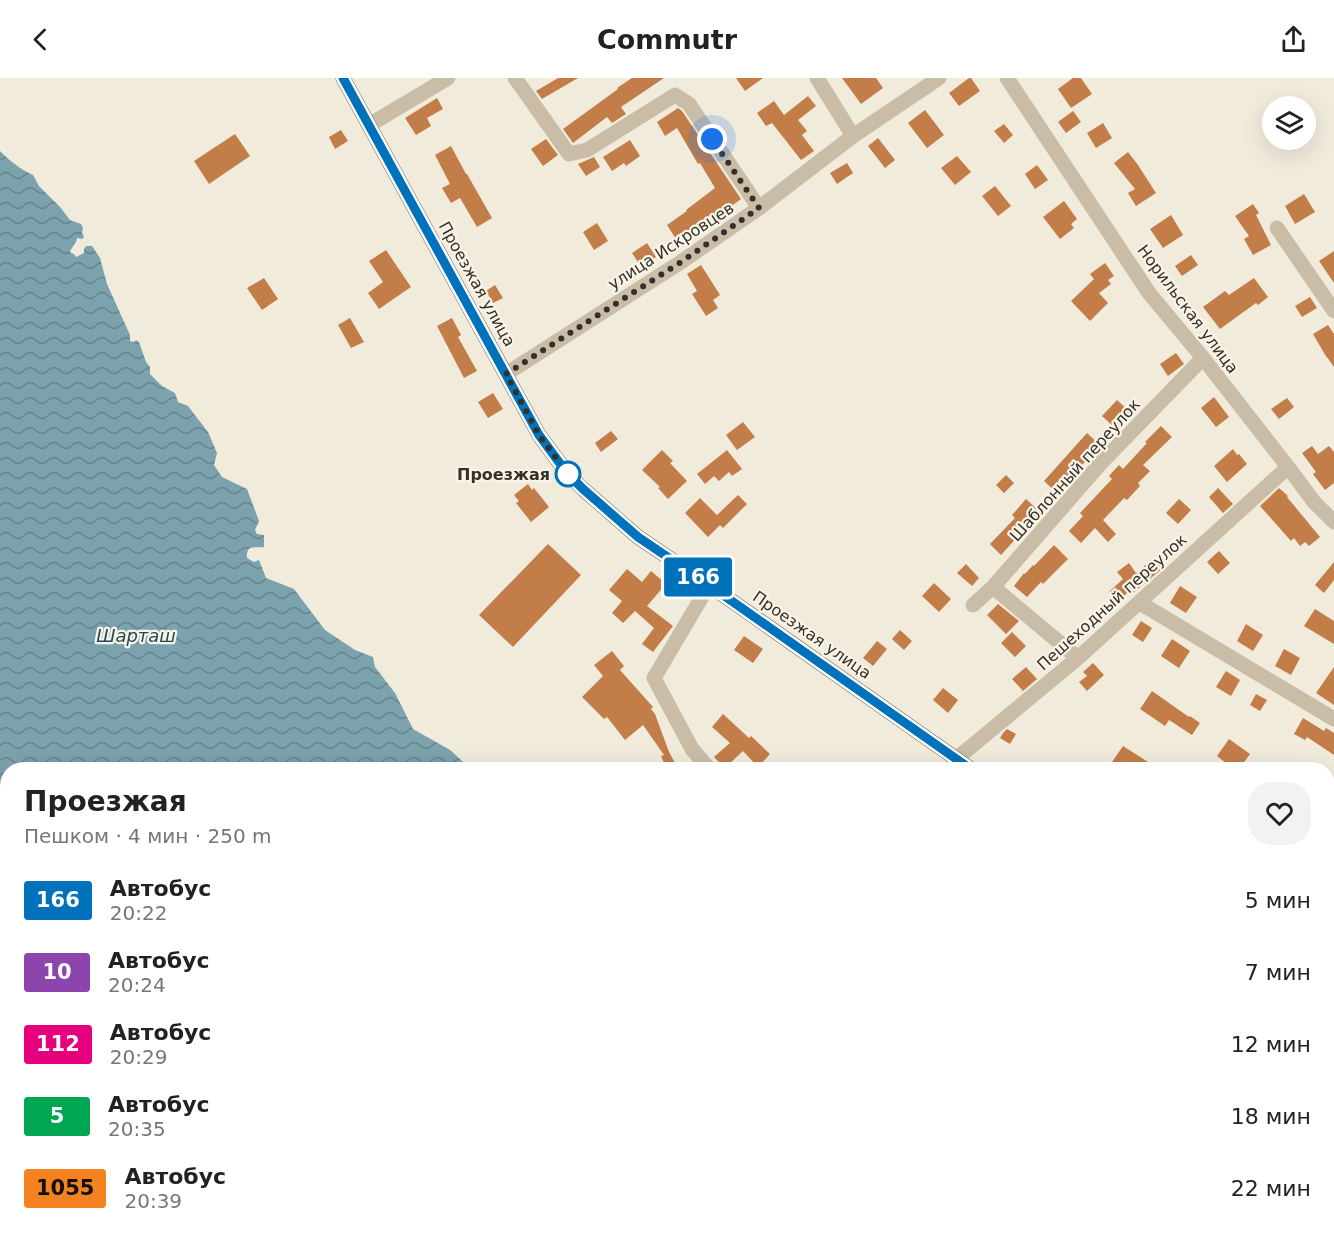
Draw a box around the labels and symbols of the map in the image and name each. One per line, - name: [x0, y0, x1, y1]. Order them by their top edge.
- your location: [697, 124, 727, 154]
- street label: улица Искровцев: [605, 198, 737, 294]
- street label: Проезжая улица: [435, 218, 519, 350]
- street label: Норильская улица: [1134, 241, 1242, 377]
- street label: Шаблонный переулок: [1006, 395, 1144, 545]
- marker: Проезжая: [555, 461, 581, 487]
- place label: Проезжая: [457, 465, 550, 484]
- street label: Пешеходный переулок: [1033, 530, 1191, 674]
- line badge: 166: [664, 558, 732, 596]
- street label: Проезжая улица: [749, 587, 875, 683]
- water label: Шарташ: [96, 625, 176, 646]

